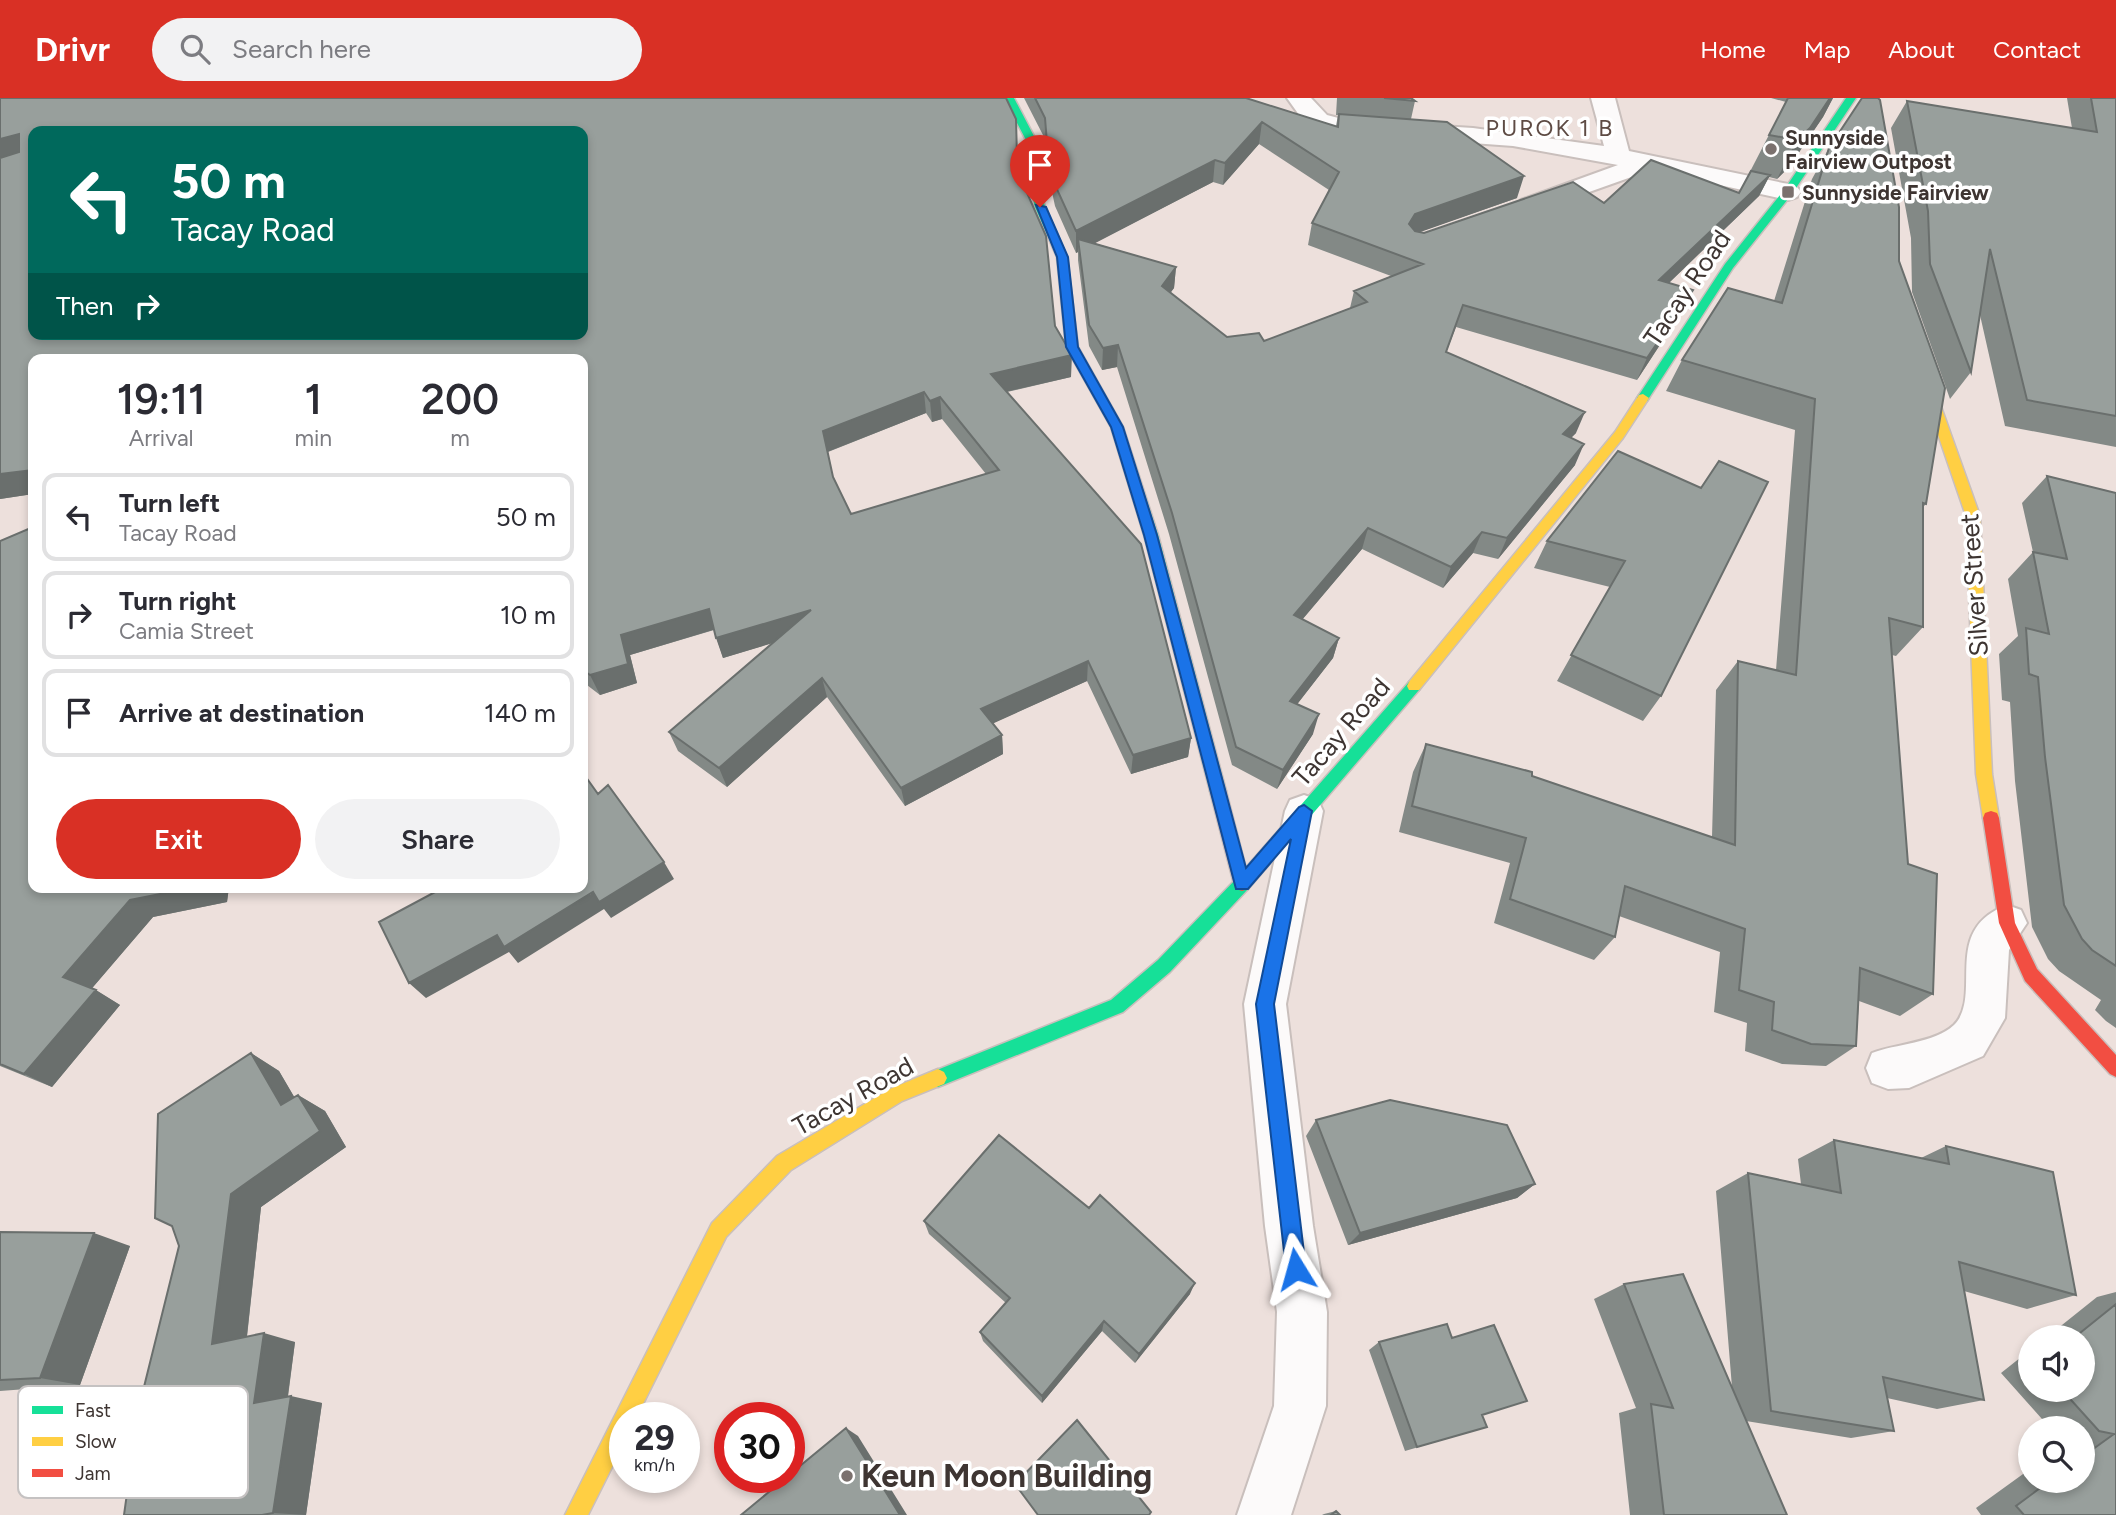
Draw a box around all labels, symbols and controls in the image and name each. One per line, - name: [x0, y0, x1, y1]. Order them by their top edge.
- search box: [152, 18, 642, 81]
- text: Drivr: [35, 30, 110, 69]
- icon: search: [176, 30, 214, 68]
- text: Search here: [232, 33, 371, 65]
- text: Home: [1700, 35, 1766, 64]
- text: Map: [1804, 35, 1850, 64]
- text: About: [1888, 35, 1955, 64]
- text: Contact: [1993, 35, 2081, 64]
- district label: PUROK 1 B: [1486, 114, 1614, 142]
- place label: Sunnyside Fairview Outpost: [1785, 125, 1952, 174]
- pin: [1010, 135, 1070, 207]
- marker: Sunnyside Fairview Outpost: [1763, 141, 1779, 157]
- icon: arrive: [1021, 146, 1059, 184]
- text: 50 m: [171, 151, 286, 210]
- icon: left: [56, 154, 147, 245]
- place label: Sunnyside Fairview: [1802, 180, 1989, 205]
- marker: Sunnyside Fairview: [1780, 184, 1796, 200]
- text: Tacay Road: [171, 211, 335, 249]
- street label: Tacay Road: [1637, 224, 1737, 352]
- icon: right: [128, 287, 166, 325]
- text: Then: [56, 290, 114, 322]
- text: 19:11: [117, 374, 206, 425]
- text: 1: [304, 374, 322, 425]
- text: 200: [421, 374, 499, 425]
- text: Arrival: [129, 424, 194, 452]
- text: min: [294, 424, 332, 452]
- text: m: [450, 424, 470, 452]
- text: Turn left: [119, 487, 220, 519]
- icon: left: [60, 498, 98, 536]
- text: 50 m: [496, 501, 556, 533]
- street label: Silver Street: [1953, 512, 1995, 658]
- text: Tacay Road: [119, 519, 237, 547]
- text: Turn right: [119, 585, 236, 617]
- icon: right: [60, 596, 98, 634]
- text: 10 m: [500, 599, 556, 631]
- text: Camia Street: [119, 617, 254, 645]
- street label: Tacay Road: [1285, 671, 1397, 793]
- icon: arrive: [60, 694, 98, 732]
- text: Arrive at destination: [119, 697, 364, 729]
- text: 140 m: [484, 697, 556, 729]
- button: Exit: [56, 799, 301, 879]
- button: Share: [315, 799, 560, 879]
- street label: Tacay Road: [787, 1050, 919, 1142]
- position arrow: [1259, 1232, 1333, 1306]
- map controls: [2018, 1325, 2095, 1493]
- button: sound: [2018, 1325, 2095, 1402]
- legend: [18, 1386, 248, 1498]
- text: Fast: [75, 1399, 111, 1422]
- speed limit sign: 30: [714, 1402, 805, 1493]
- button: search: [2018, 1416, 2095, 1493]
- text: 29: [634, 1417, 675, 1459]
- text: Slow: [75, 1430, 117, 1453]
- text: km/h: [634, 1454, 675, 1476]
- place label: Keun Moon Building: [861, 1457, 1152, 1495]
- text: Jam: [75, 1462, 111, 1485]
- marker: Keun Moon Building: [839, 1468, 855, 1484]

